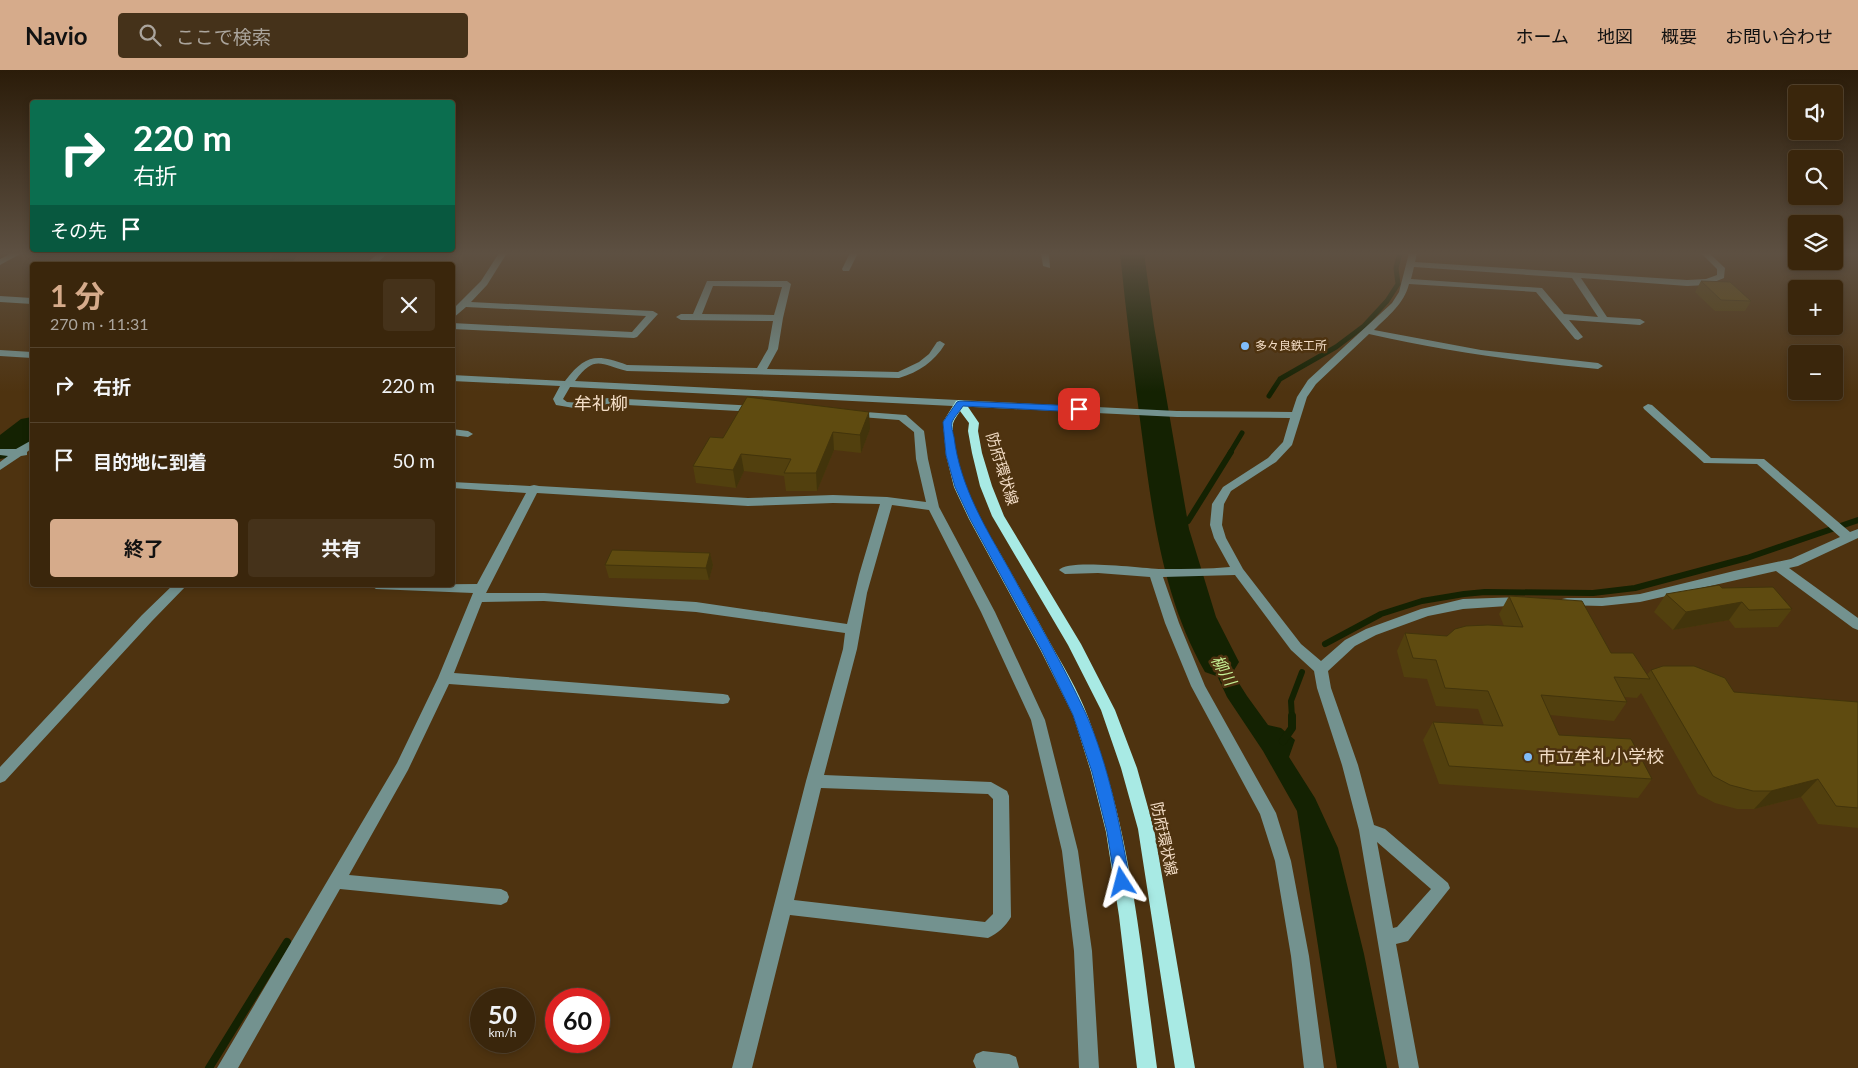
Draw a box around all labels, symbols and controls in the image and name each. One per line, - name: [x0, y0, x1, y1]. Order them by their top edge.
- search box: [118, 13, 468, 58]
- text: Navio: [25, 21, 88, 50]
- icon: search: [136, 21, 164, 49]
- text: ここで検索: [176, 25, 271, 48]
- text: ホーム: [1516, 25, 1569, 47]
- text: 地図: [1597, 25, 1633, 47]
- text: 概要: [1661, 25, 1697, 47]
- text: お問い合わせ: [1725, 25, 1833, 47]
- map controls: [1788, 85, 1843, 400]
- button: sound: [1788, 85, 1843, 140]
- text: 220 m: [133, 116, 232, 158]
- icon: right: [50, 120, 115, 185]
- button: search: [1788, 150, 1843, 205]
- text: 右折: [133, 162, 177, 189]
- icon: arrive: [117, 215, 145, 243]
- button: layers: [1788, 215, 1843, 270]
- text: その先: [50, 219, 107, 242]
- text: 1 分: [50, 277, 105, 313]
- button: close: [383, 279, 435, 331]
- button: +: [1788, 280, 1843, 335]
- text: 270 m · 11:31: [50, 314, 149, 333]
- place label: 多々良鉄工所: [1255, 338, 1327, 353]
- marker: 多々良鉄工所: [1239, 340, 1251, 352]
- button: −: [1788, 345, 1843, 400]
- icon: right: [50, 371, 78, 399]
- text: 220 m: [381, 374, 435, 397]
- text: 右折: [93, 375, 131, 398]
- pin: [1058, 388, 1100, 430]
- district label: 牟礼柳: [574, 392, 628, 414]
- icon: arrive: [1065, 395, 1093, 423]
- street label: 防府環状線: [983, 430, 1023, 507]
- icon: arrive: [50, 446, 78, 474]
- text: 50 m: [392, 449, 435, 472]
- text: 目的地に到着: [93, 450, 207, 473]
- button: 終了: [50, 519, 238, 577]
- button: 共有: [248, 519, 435, 577]
- water label: 柳川: [1208, 651, 1242, 690]
- place label: 市立牟礼小学校: [1538, 745, 1664, 767]
- marker: 市立牟礼小学校: [1522, 751, 1534, 763]
- street label: 防府環状線: [1148, 800, 1182, 877]
- position arrow: [1095, 855, 1147, 907]
- speed limit sign: 60: [545, 988, 610, 1053]
- text: 50: [488, 999, 517, 1029]
- text: km/h: [488, 1025, 517, 1040]

